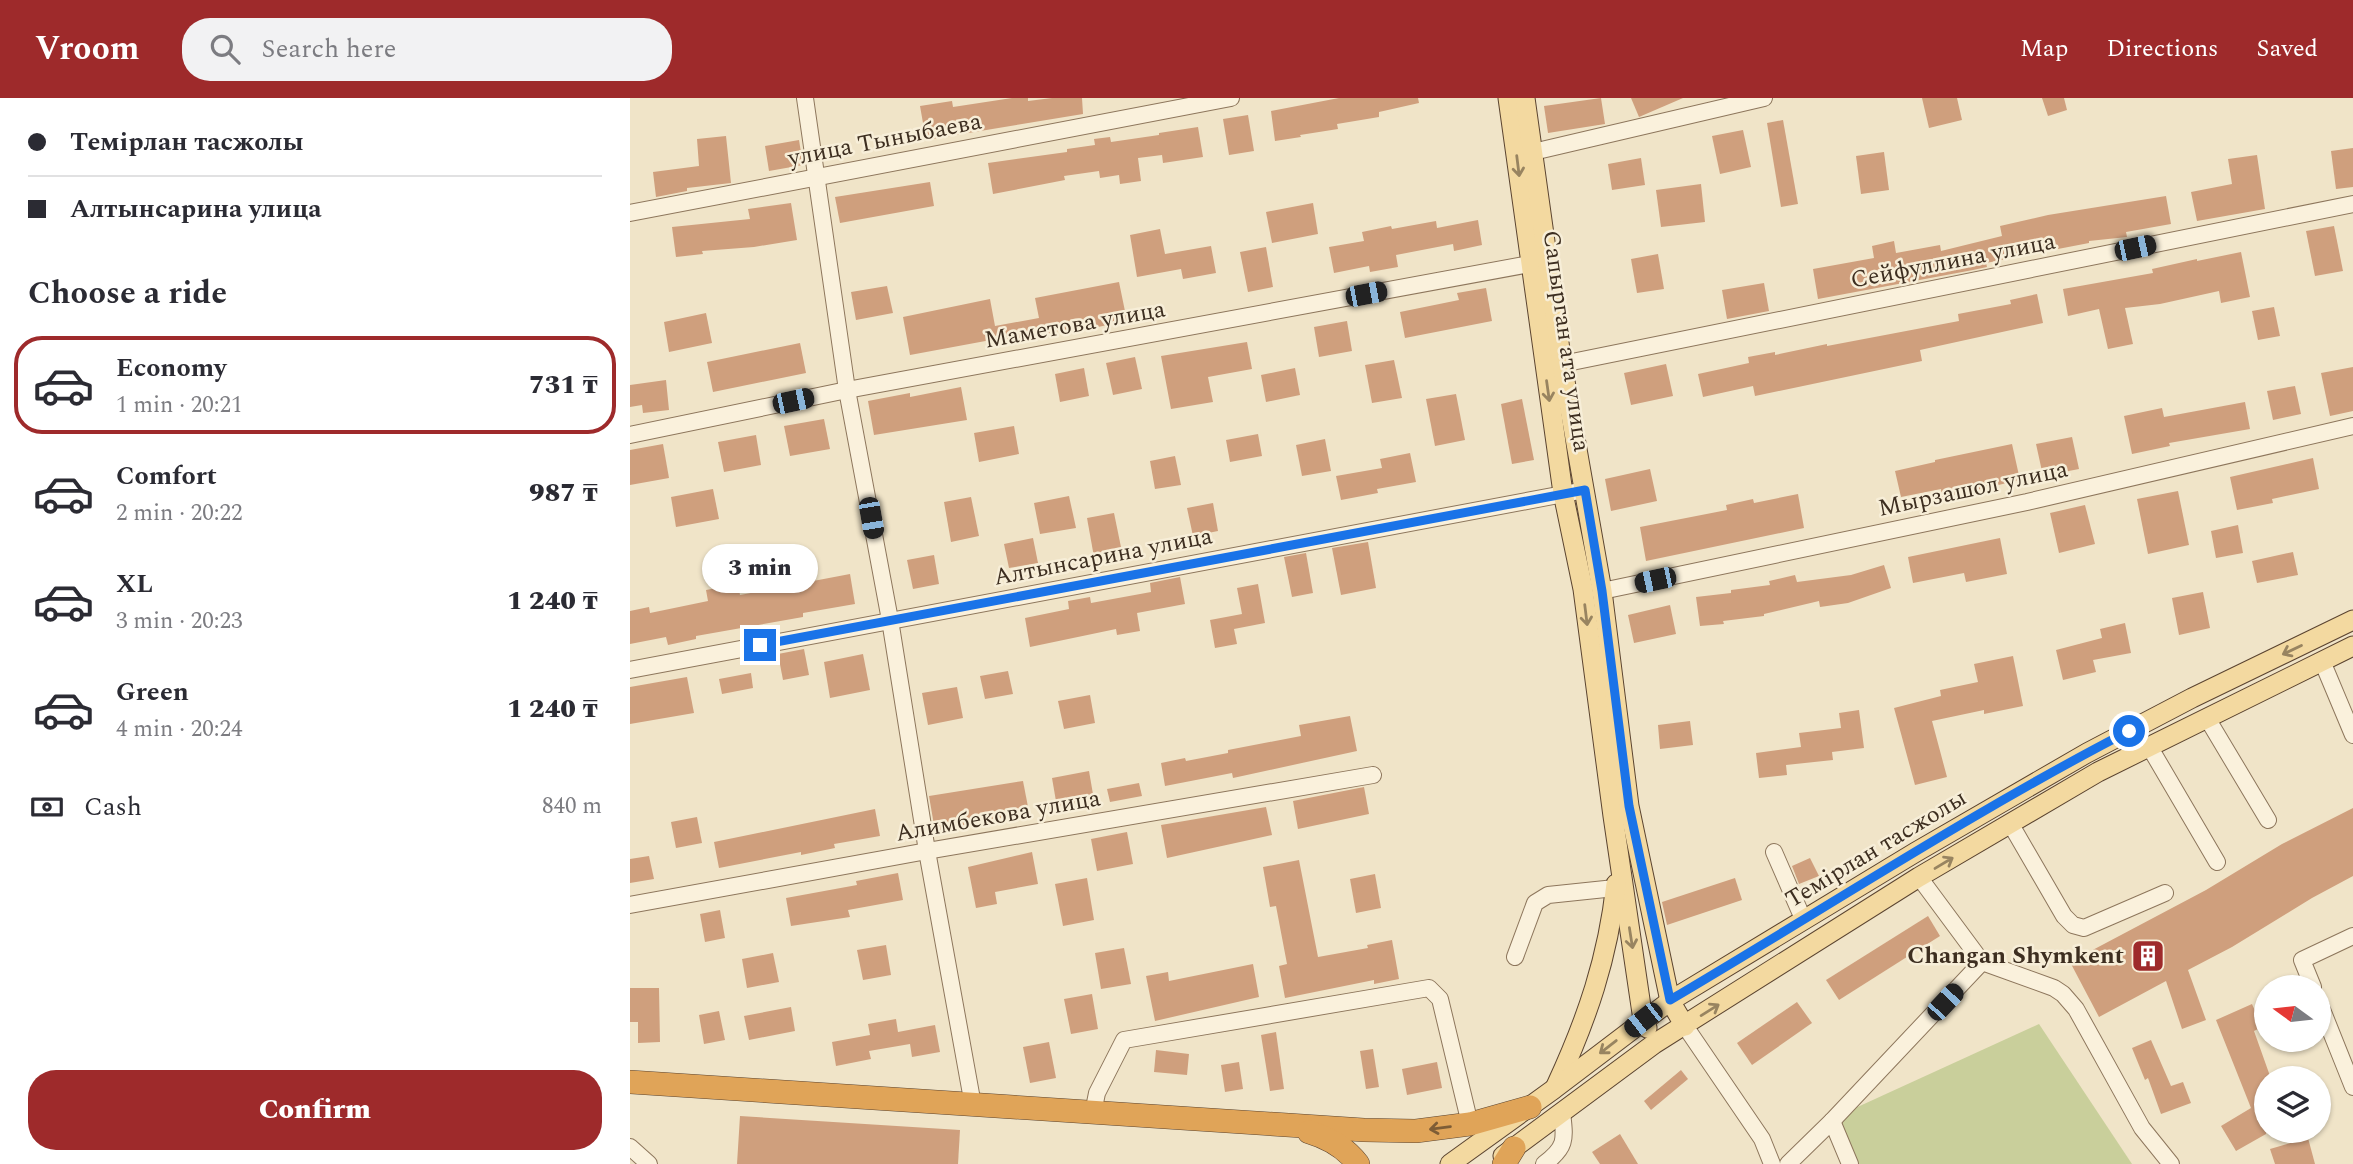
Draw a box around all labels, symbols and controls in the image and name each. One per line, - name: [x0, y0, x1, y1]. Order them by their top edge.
- search box: [182, 18, 672, 81]
- text: Vroom: [35, 24, 140, 74]
- text: Search here: [262, 29, 396, 69]
- icon: search: [206, 30, 244, 68]
- text: Map: [2020, 31, 2068, 67]
- text: Directions: [2106, 31, 2218, 67]
- text: Saved: [2256, 31, 2318, 67]
- street label: улица Тыныбаева: [784, 104, 985, 177]
- text: Темірлан тасжолы: [70, 122, 304, 162]
- one-way arrow: [1511, 154, 1524, 176]
- text: Алтынсарина улица: [70, 189, 322, 229]
- street label: Сейфуллина улица: [1847, 223, 2059, 299]
- street label: Сапырган ата улица: [1533, 228, 1599, 454]
- car: [2113, 233, 2158, 263]
- text: Choose a ride: [28, 269, 227, 318]
- car: [1344, 280, 1389, 308]
- street label: Маметова улица: [982, 291, 1169, 359]
- text: Economy: [116, 348, 226, 388]
- icon: car: [32, 354, 95, 417]
- text: 731 ₸: [529, 365, 598, 405]
- one-way arrow: [1542, 379, 1555, 402]
- car: [771, 386, 816, 416]
- text: 1 min · 20:21: [116, 388, 243, 423]
- street label: Мырзашол улица: [1875, 451, 2071, 527]
- text: Comfort: [116, 456, 217, 496]
- icon: car: [32, 462, 95, 525]
- text: 987 ₸: [529, 473, 598, 513]
- car: [858, 495, 885, 541]
- text: 2 min · 20:22: [116, 496, 243, 531]
- street label: Алтынсарина улица: [990, 518, 1216, 596]
- callout: 3 min: [702, 544, 818, 592]
- text: 3 min: [728, 551, 792, 586]
- text: XL: [116, 564, 153, 604]
- car: [1633, 565, 1678, 595]
- icon: car: [32, 570, 95, 633]
- text: 1 240 ₸: [507, 581, 598, 621]
- one-way arrow: [1580, 603, 1593, 626]
- text: 3 min · 20:23: [116, 604, 243, 639]
- route end: [744, 629, 776, 661]
- one-way arrow: [2281, 644, 2303, 657]
- text: Green: [116, 672, 189, 712]
- icon: car: [32, 678, 95, 741]
- text: 1 240 ₸: [507, 689, 598, 729]
- text: 4 min · 20:24: [116, 712, 243, 747]
- route start: [2113, 715, 2145, 747]
- street label: Алимбекова улица: [893, 780, 1104, 852]
- street label: Темірлан тасжолы: [1779, 781, 1973, 917]
- text: Cash: [84, 787, 142, 827]
- icon: cash: [28, 788, 66, 826]
- text: 840 m: [542, 789, 602, 824]
- one-way arrow: [1934, 855, 1954, 869]
- one-way arrow: [1625, 926, 1638, 949]
- building icon: Changan Shymkent: [2129, 937, 2167, 975]
- place label: Changan Shymkent: [1907, 938, 2124, 974]
- north arrow: [2254, 975, 2331, 1052]
- map controls: [2254, 975, 2331, 1143]
- car: [1923, 979, 1968, 1025]
- car: [1620, 999, 1667, 1041]
- one-way arrow: [1700, 1002, 1719, 1017]
- one-way arrow: [1600, 1039, 1618, 1054]
- button: layers: [2254, 1066, 2331, 1143]
- button: Confirm: [28, 1070, 602, 1150]
- one-way arrow: [1430, 1121, 1452, 1134]

